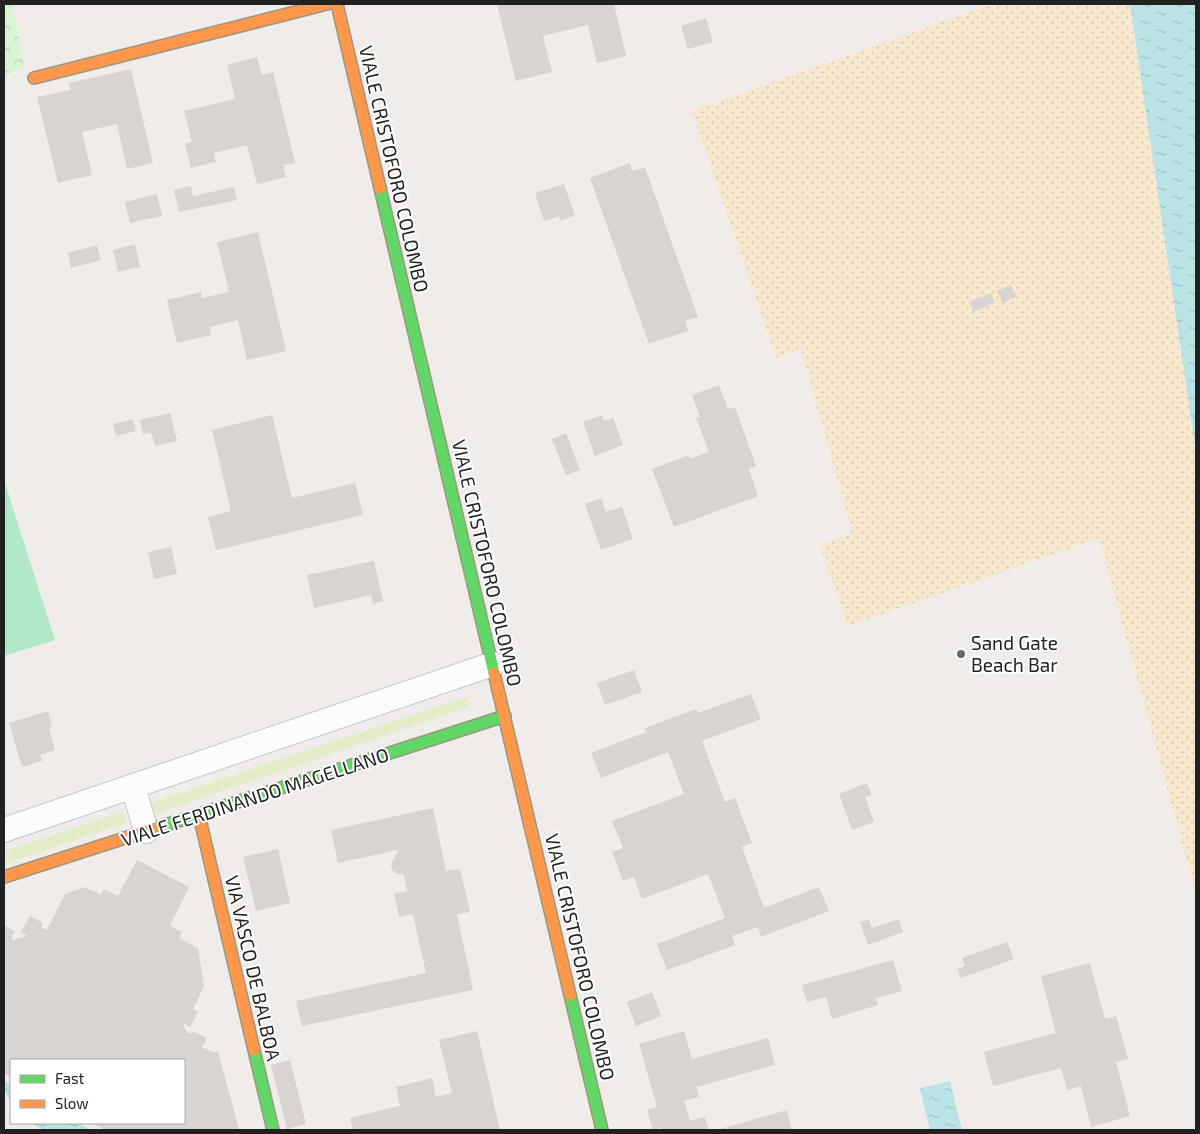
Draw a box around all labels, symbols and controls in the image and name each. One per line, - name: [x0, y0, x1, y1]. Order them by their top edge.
- street label: VIALE CRISTOFORO COLOMBO: [355, 43, 434, 295]
- street label: VIALE CRISTOFORO COLOMBO: [448, 437, 527, 689]
- place label: Sand Gate Beach Bar: [971, 631, 1058, 676]
- marker: Sand Gate Beach Bar: [955, 648, 967, 660]
- street label: VIALE FERDINANDO MAGELLANO: [118, 742, 391, 851]
- street label: VIALE CRISTOFORO COLOMBO: [541, 831, 620, 1083]
- street label: VIA VASCO DE BALBOA: [221, 873, 286, 1063]
- legend: [10, 1059, 185, 1124]
- text: Fast: [55, 1069, 85, 1087]
- text: Slow: [55, 1094, 89, 1112]

